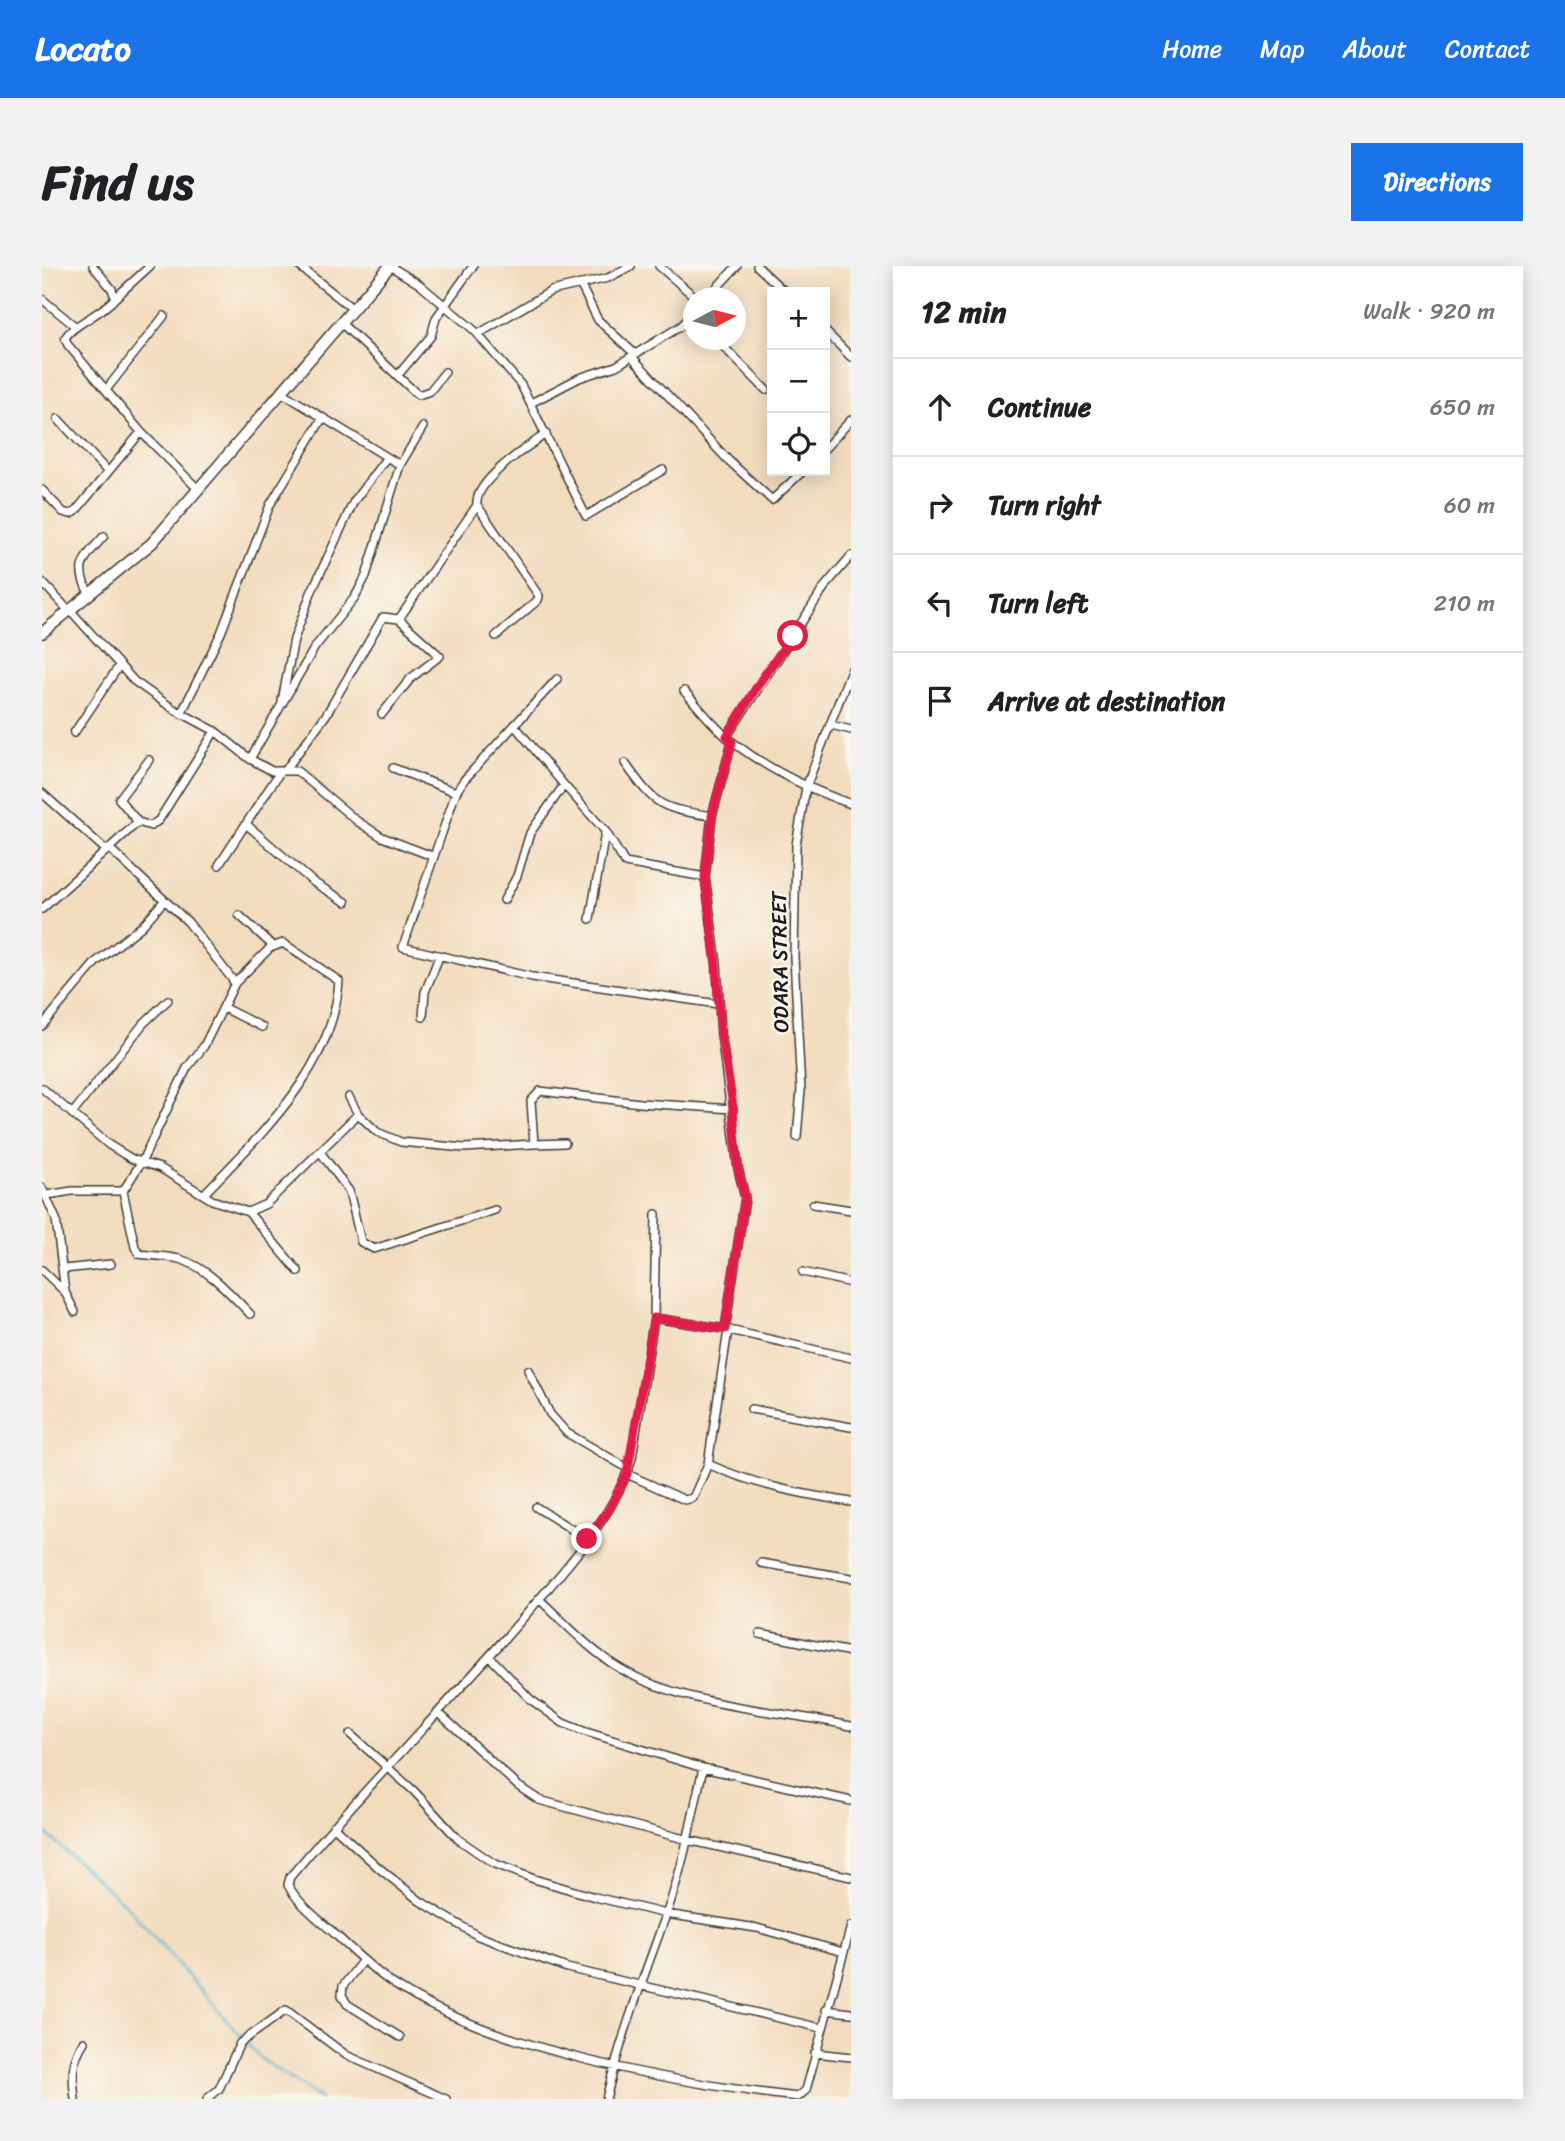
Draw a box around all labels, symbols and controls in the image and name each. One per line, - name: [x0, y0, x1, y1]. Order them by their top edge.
- text: Locato: [35, 20, 131, 78]
- text: Home: [1162, 28, 1222, 70]
- text: Map: [1260, 28, 1304, 70]
- text: About: [1342, 28, 1407, 70]
- text: Contact: [1445, 28, 1530, 70]
- text: Find us: [42, 139, 194, 226]
- button: Directions: [1351, 143, 1523, 221]
- text: 12 min: [921, 285, 1006, 339]
- north arrow: [683, 287, 746, 350]
- map controls: [767, 287, 830, 476]
- button: +: [767, 287, 830, 350]
- text: Walk · 920 m: [1363, 291, 1495, 332]
- button: −: [767, 350, 830, 413]
- text: Continue: [988, 384, 1091, 430]
- text: 650 m: [1430, 387, 1495, 428]
- icon: ahead: [921, 388, 959, 426]
- button: locate: [767, 413, 830, 476]
- text: Turn right: [988, 482, 1101, 528]
- text: 60 m: [1444, 485, 1495, 526]
- icon: right: [921, 486, 959, 524]
- text: Turn left: [988, 580, 1088, 626]
- text: 210 m: [1434, 583, 1495, 624]
- icon: left: [921, 584, 959, 622]
- route start: [777, 620, 808, 651]
- text: Arrive at destination: [988, 678, 1225, 724]
- icon: arrive: [921, 682, 959, 720]
- street label: ODARA STREET: [760, 890, 800, 1033]
- route end: [571, 1523, 602, 1554]

